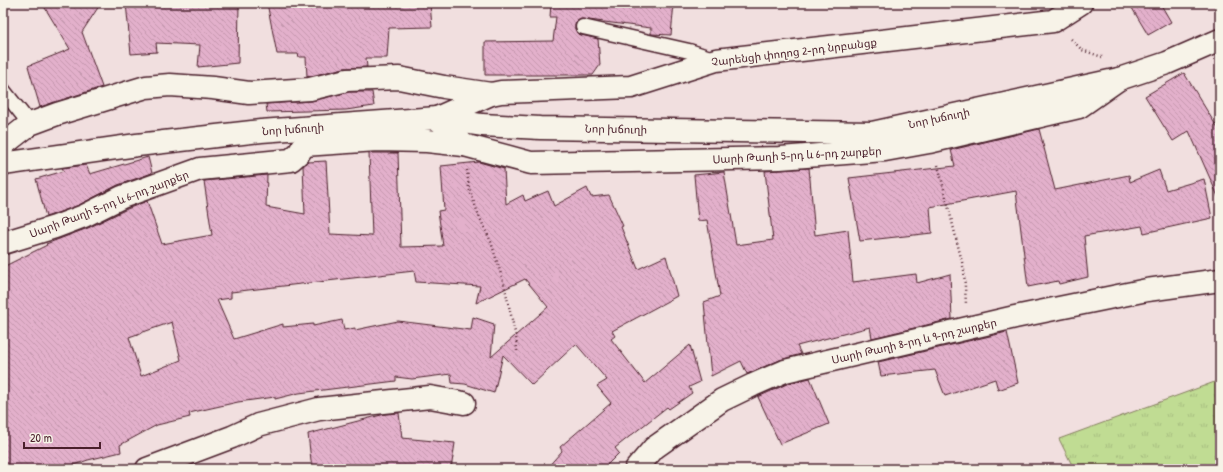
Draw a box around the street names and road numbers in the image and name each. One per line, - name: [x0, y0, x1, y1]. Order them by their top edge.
- street label: Չարենցի փողոց 2-րդ նրբանցք: [710, 35, 878, 69]
- street label: Նոր խճուղի: [907, 105, 971, 131]
- street label: Նոր խճուղի: [261, 120, 325, 138]
- street label: Նոր խճուղի: [585, 121, 647, 137]
- street label: Սարի Թաղի 5-րդ և 6-րդ շարքեր: [712, 144, 882, 166]
- street label: Սարի Թաղի 5-րդ և 6-րդ շարքեր: [27, 167, 191, 241]
- street label: Սարի Թաղի 8-րդ և 9-րդ շարքեր: [830, 315, 998, 367]

